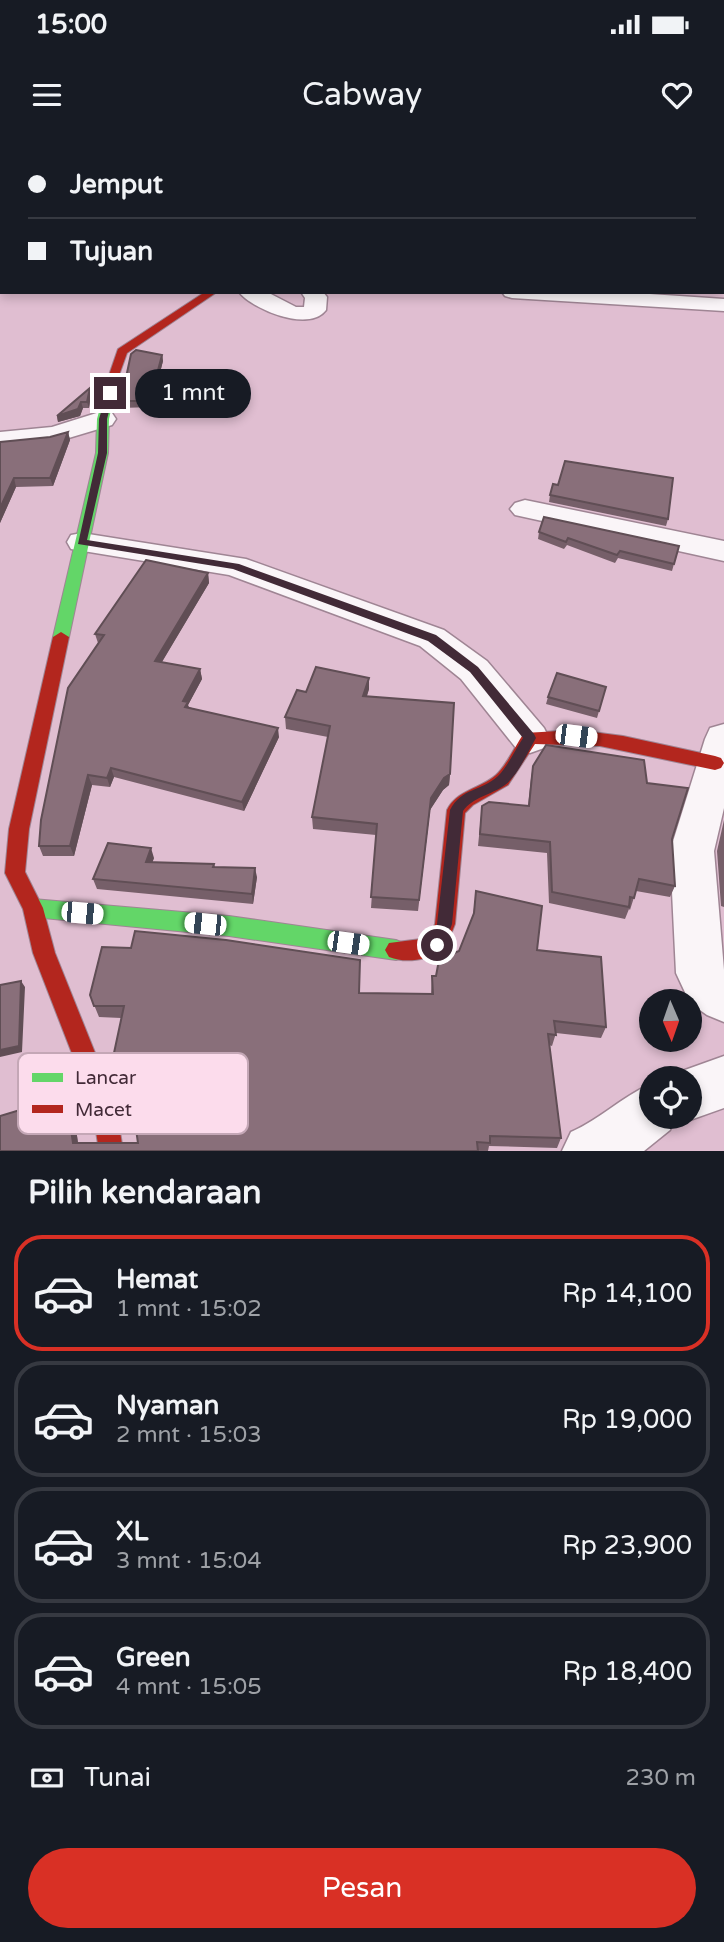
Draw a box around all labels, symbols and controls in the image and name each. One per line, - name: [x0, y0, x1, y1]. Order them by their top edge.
- text: 15:00: [35, 9, 107, 40]
- icon: menu: [28, 76, 66, 114]
- text: Cabway: [302, 76, 422, 114]
- icon: heart: [658, 76, 696, 114]
- text: Jemput: [70, 169, 163, 200]
- text: Tujuan: [70, 236, 153, 267]
- callout: 1 mnt: [134, 369, 250, 418]
- route end: [94, 377, 126, 409]
- text: 1 mnt: [161, 379, 225, 407]
- car: [554, 723, 599, 749]
- car: [61, 901, 104, 925]
- car: [184, 911, 227, 937]
- route start: [421, 929, 453, 961]
- car: [326, 930, 371, 956]
- north arrow: [639, 989, 702, 1052]
- map controls: [639, 989, 702, 1129]
- legend: [18, 1053, 248, 1134]
- button: locate: [639, 1066, 702, 1129]
- text: Lancar: [75, 1067, 137, 1089]
- text: Macet: [75, 1099, 132, 1121]
- text: Pilih kendaraan: [28, 1174, 262, 1212]
- icon: car: [32, 1262, 95, 1325]
- text: Hemat: [116, 1264, 198, 1295]
- text: Rp 14,100: [562, 1278, 692, 1309]
- text: 1 mnt · 15:02: [116, 1295, 262, 1323]
- icon: car: [32, 1388, 95, 1451]
- text: Nyaman: [116, 1390, 219, 1421]
- text: Rp 19,000: [562, 1404, 692, 1435]
- text: 2 mnt · 15:03: [116, 1421, 262, 1449]
- icon: car: [32, 1514, 95, 1577]
- text: XL: [116, 1516, 148, 1547]
- text: Rp 23,900: [562, 1530, 692, 1561]
- text: 3 mnt · 15:04: [116, 1547, 262, 1575]
- icon: car: [32, 1640, 95, 1703]
- text: Green: [116, 1642, 191, 1673]
- text: Rp 18,400: [562, 1656, 692, 1687]
- text: 4 mnt · 15:05: [116, 1673, 262, 1701]
- icon: cash: [28, 1759, 66, 1797]
- text: Tunai: [84, 1762, 151, 1793]
- text: 230 m: [626, 1764, 696, 1792]
- button: Pesan: [28, 1848, 696, 1928]

